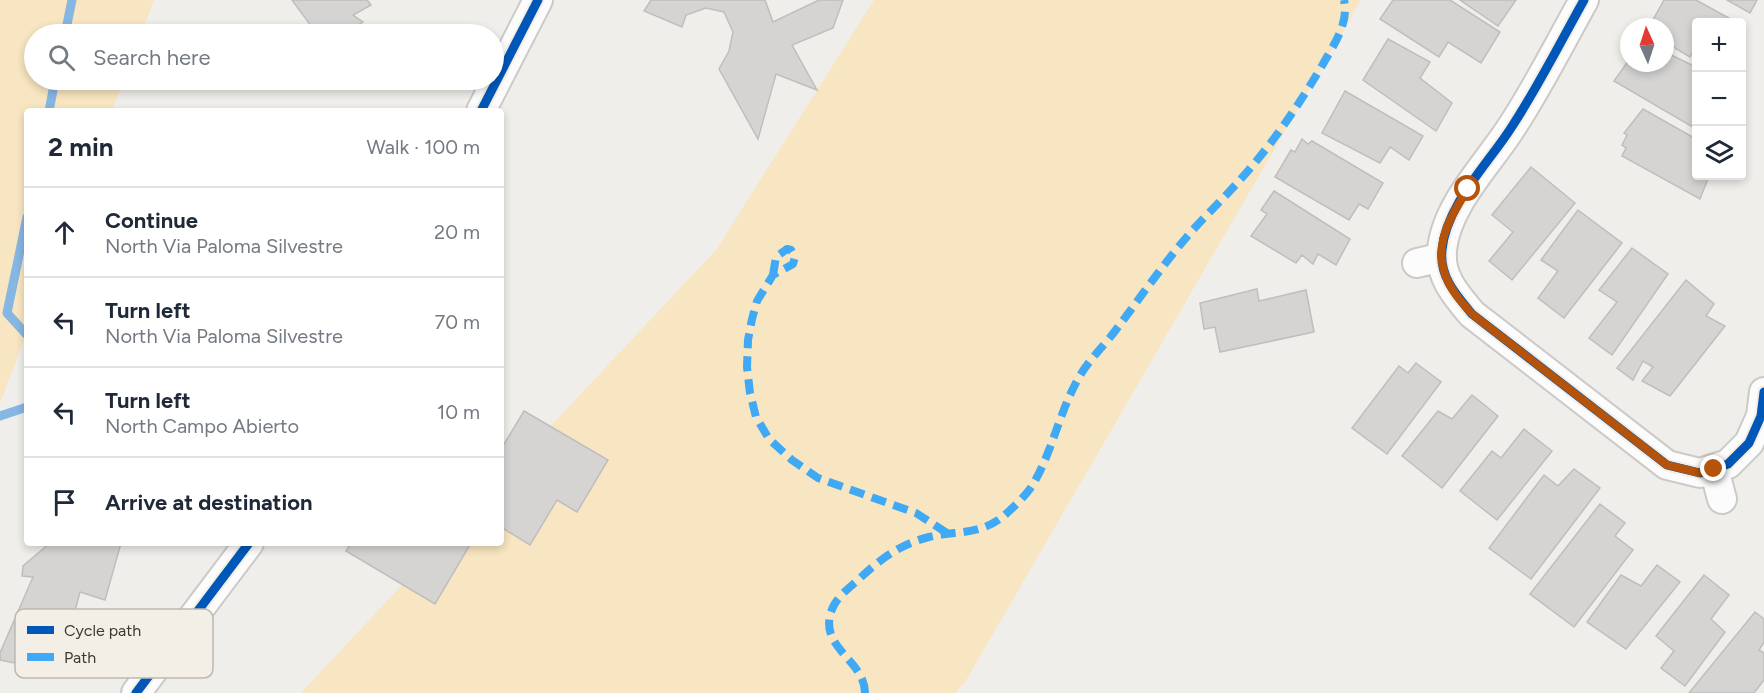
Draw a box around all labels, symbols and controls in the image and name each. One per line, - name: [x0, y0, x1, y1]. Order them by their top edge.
- north arrow: [1620, 18, 1674, 72]
- map controls: [1692, 18, 1746, 180]
- button: +: [1692, 18, 1746, 72]
- search box: [24, 24, 504, 90]
- icon: search: [45, 41, 78, 74]
- text: Search here: [93, 44, 211, 71]
- button: −: [1692, 72, 1746, 126]
- button: layers: [1692, 126, 1746, 180]
- text: 2 min: [48, 131, 114, 163]
- text: Walk · 100 m: [366, 135, 480, 159]
- route start: [1454, 175, 1480, 201]
- text: Continue: [105, 207, 198, 234]
- icon: ahead: [48, 216, 81, 249]
- text: 20 m: [434, 220, 480, 244]
- text: North Via Paloma Silvestre: [105, 234, 343, 258]
- text: Turn left: [105, 297, 191, 324]
- icon: left: [48, 306, 81, 339]
- text: 70 m: [434, 310, 480, 334]
- text: North Via Paloma Silvestre: [105, 324, 343, 348]
- text: Turn left: [105, 387, 191, 414]
- icon: left: [48, 396, 81, 429]
- text: 10 m: [437, 400, 480, 424]
- text: North Campo Abierto: [105, 414, 299, 438]
- route end: [1700, 455, 1726, 481]
- icon: arrive: [48, 486, 81, 519]
- text: Arrive at destination: [105, 489, 313, 516]
- legend: [15, 609, 213, 678]
- text: Cycle path: [64, 621, 141, 640]
- text: Path: [64, 648, 96, 667]

